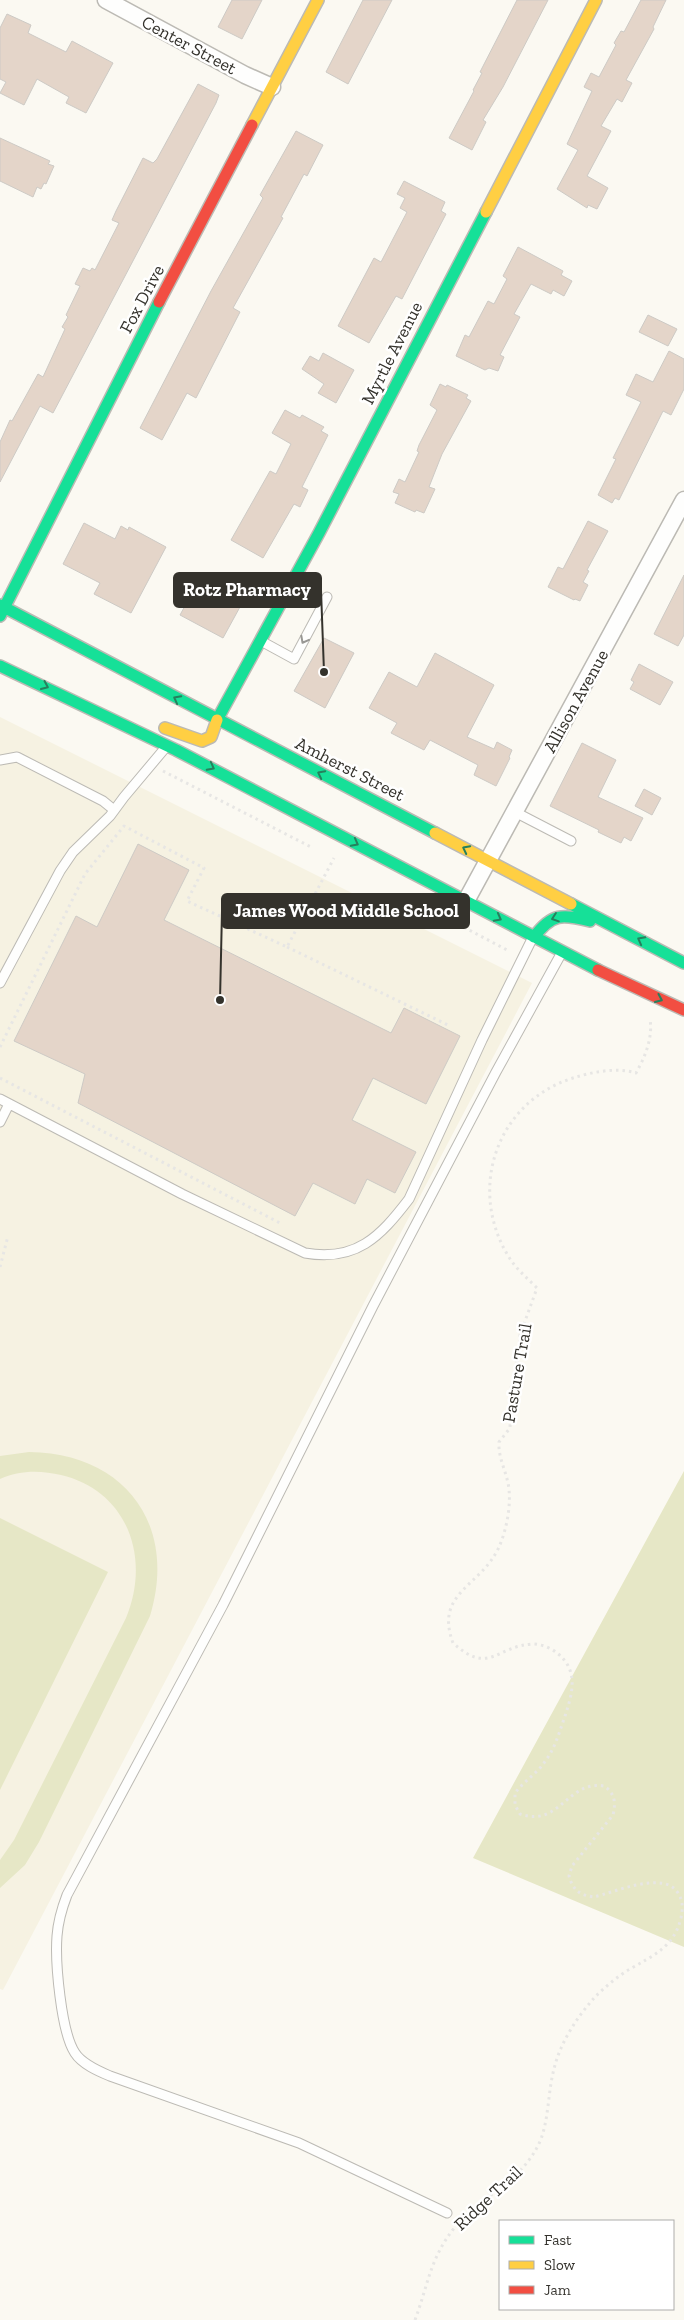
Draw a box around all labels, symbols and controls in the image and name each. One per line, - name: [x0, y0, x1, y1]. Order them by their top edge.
- street label: Center Street: [138, 11, 241, 79]
- street label: Fox Drive: [115, 261, 169, 337]
- street label: Myrtle Avenue: [357, 298, 427, 408]
- callout: Rotz Pharmacy: [174, 573, 321, 607]
- text: Rotz Pharmacy: [183, 578, 311, 601]
- one-way arrow: [300, 635, 310, 644]
- street label: Allison Avenue: [539, 646, 613, 756]
- one-way arrow: [40, 679, 49, 690]
- one-way arrow: [174, 695, 183, 705]
- street label: Amherst Street: [292, 732, 408, 806]
- one-way arrow: [205, 761, 214, 771]
- one-way arrow: [318, 770, 327, 780]
- one-way arrow: [349, 837, 358, 847]
- one-way arrow: [462, 845, 471, 855]
- callout: James Wood Middle School: [222, 894, 469, 928]
- text: James Wood Middle School: [233, 899, 460, 922]
- one-way arrow: [493, 912, 502, 922]
- one-way arrow: [551, 912, 560, 922]
- one-way arrow: [637, 936, 646, 946]
- one-way arrow: [654, 993, 663, 1004]
- street label: Pasture Trail: [497, 1321, 537, 1424]
- street label: Ridge Trail: [449, 2161, 527, 2235]
- legend: [499, 2220, 674, 2310]
- text: Fast: [544, 2231, 572, 2249]
- text: Slow: [544, 2256, 576, 2274]
- text: Jam: [544, 2281, 571, 2299]

